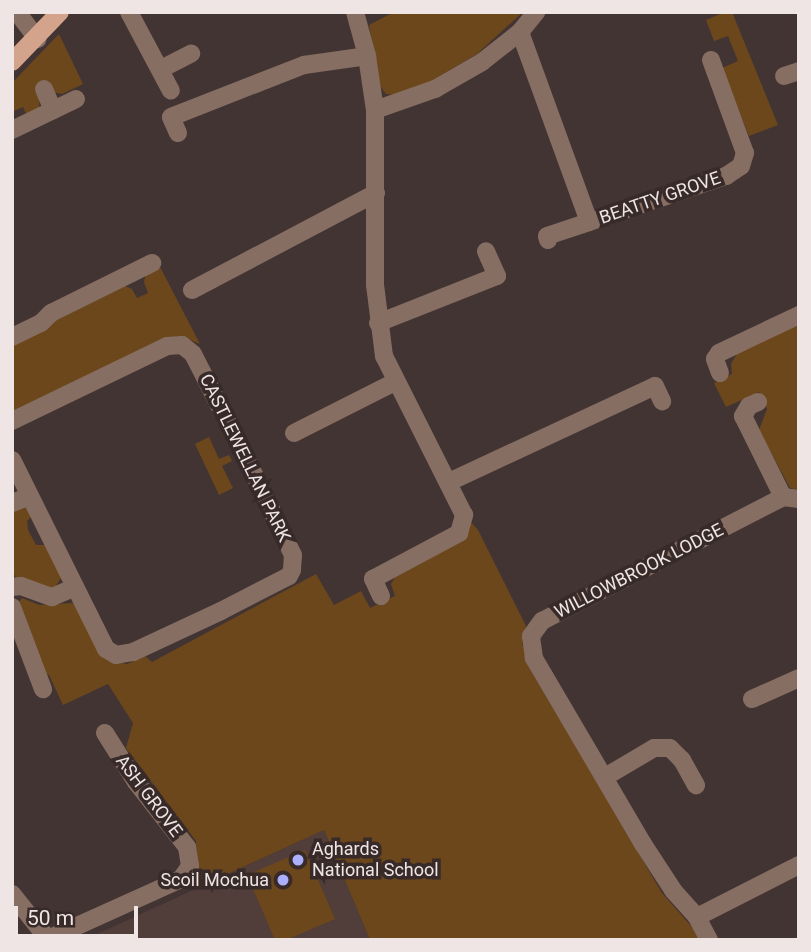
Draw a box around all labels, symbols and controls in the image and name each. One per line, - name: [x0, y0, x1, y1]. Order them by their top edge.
- street label: BEATTY GROVE: [597, 167, 723, 229]
- street label: CASTLEWELLAN PARK: [195, 371, 295, 545]
- street label: WILLOWBROOK LODGE: [551, 519, 727, 623]
- street label: ASH GROVE: [111, 751, 187, 841]
- place label: Aghards National School: [312, 839, 439, 882]
- marker: Aghards National School: [290, 852, 306, 868]
- place label: Scoil Mochua: [160, 869, 269, 891]
- marker: Scoil Mochua: [275, 872, 291, 888]
- scale bar: [18, 892, 142, 936]
- text: 50 m: [27, 906, 74, 930]

